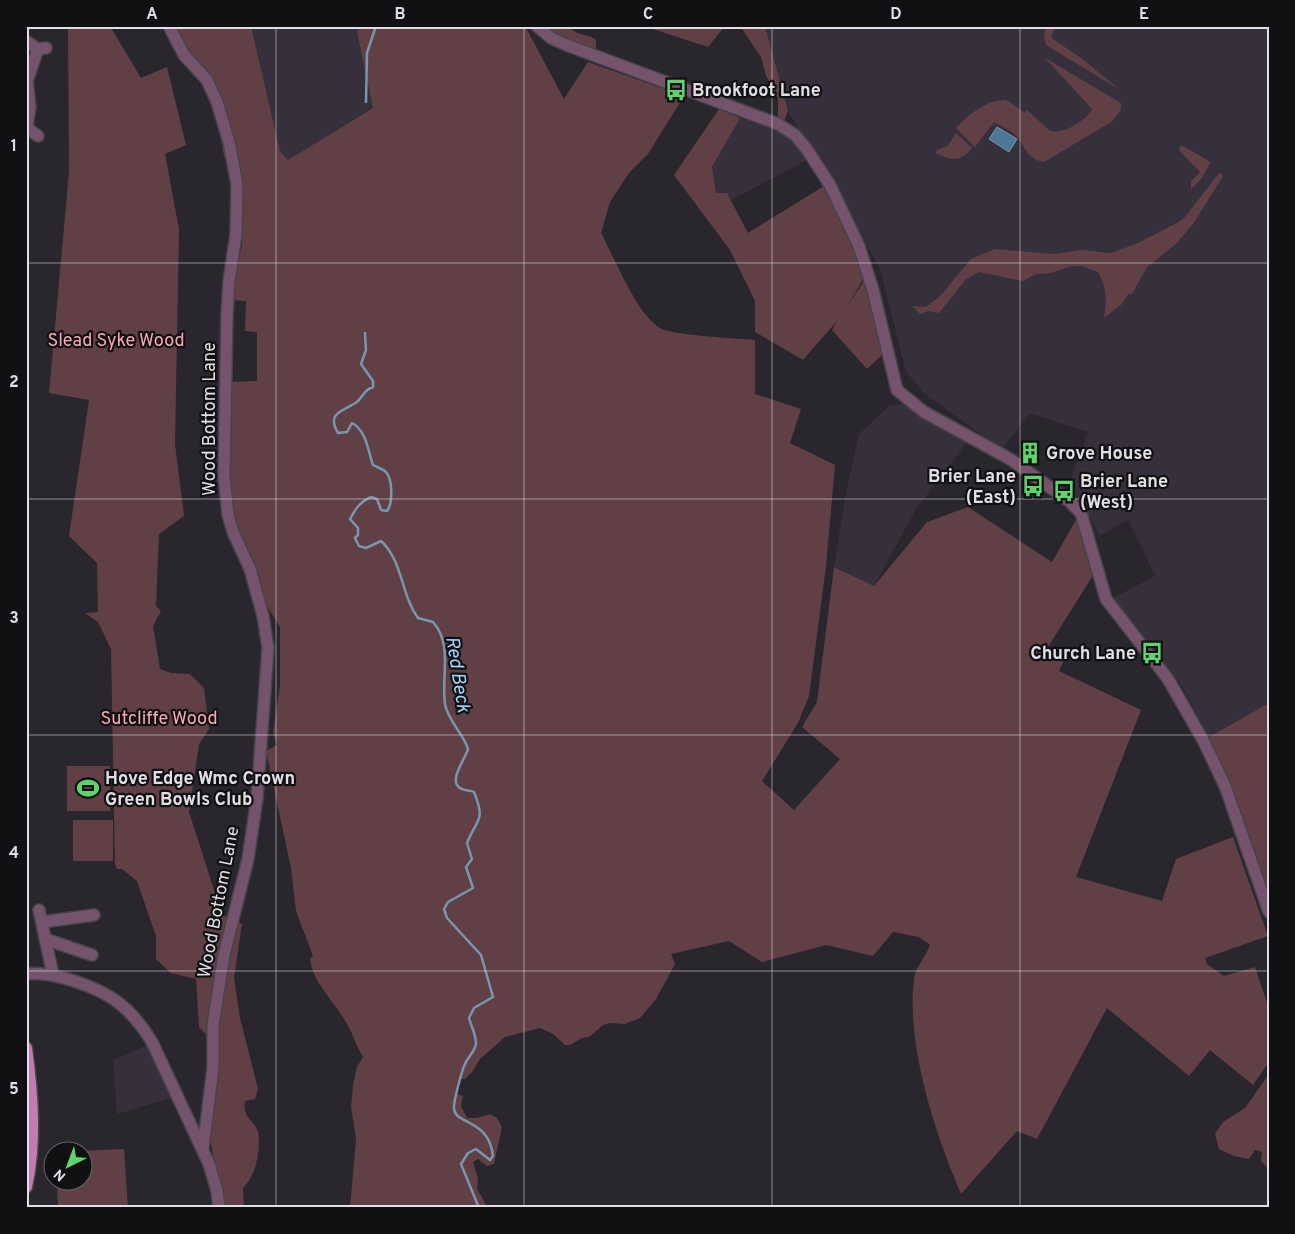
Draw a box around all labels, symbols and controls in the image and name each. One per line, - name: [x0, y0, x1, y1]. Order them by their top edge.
- text: A: [146, 5, 158, 25]
- text: B: [394, 5, 406, 25]
- text: C: [643, 5, 653, 25]
- text: D: [890, 5, 902, 25]
- text: E: [1139, 5, 1149, 25]
- bus stop icon: Brookfoot Lane: [663, 77, 689, 103]
- place label: Brookfoot Lane: [692, 80, 821, 103]
- text: 1: [11, 137, 17, 157]
- park label: Slead Syke Wood: [47, 330, 185, 353]
- street label: Wood Bottom Lane: [199, 342, 222, 496]
- text: 2: [9, 373, 19, 393]
- building icon: Grove House: [1017, 440, 1043, 466]
- place label: Grove House: [1046, 443, 1152, 466]
- place label: Brier Lane (East): [928, 466, 1016, 510]
- place label: Brier Lane (West): [1080, 471, 1168, 515]
- bus stop icon: Brier Lane (East): [1020, 473, 1046, 499]
- bus stop icon: Brier Lane (West): [1051, 478, 1077, 504]
- text: 3: [9, 609, 19, 629]
- water label: Red Beck: [439, 634, 475, 715]
- bus stop icon: Church Lane: [1139, 640, 1165, 666]
- place label: Church Lane: [1030, 643, 1136, 666]
- park label: Sutcliffe Wood: [100, 708, 218, 731]
- place label: Hove Edge Wmc Crown Green Bowls Club: [105, 768, 295, 812]
- sports icon: Hove Edge Wmc Crown Green Bowls Club: [75, 775, 101, 801]
- street label: Wood Bottom Lane: [193, 824, 245, 980]
- text: 4: [9, 844, 19, 864]
- text: 5: [9, 1080, 19, 1100]
- north arrow: [42, 1142, 92, 1192]
- text: N: [51, 1165, 70, 1184]

